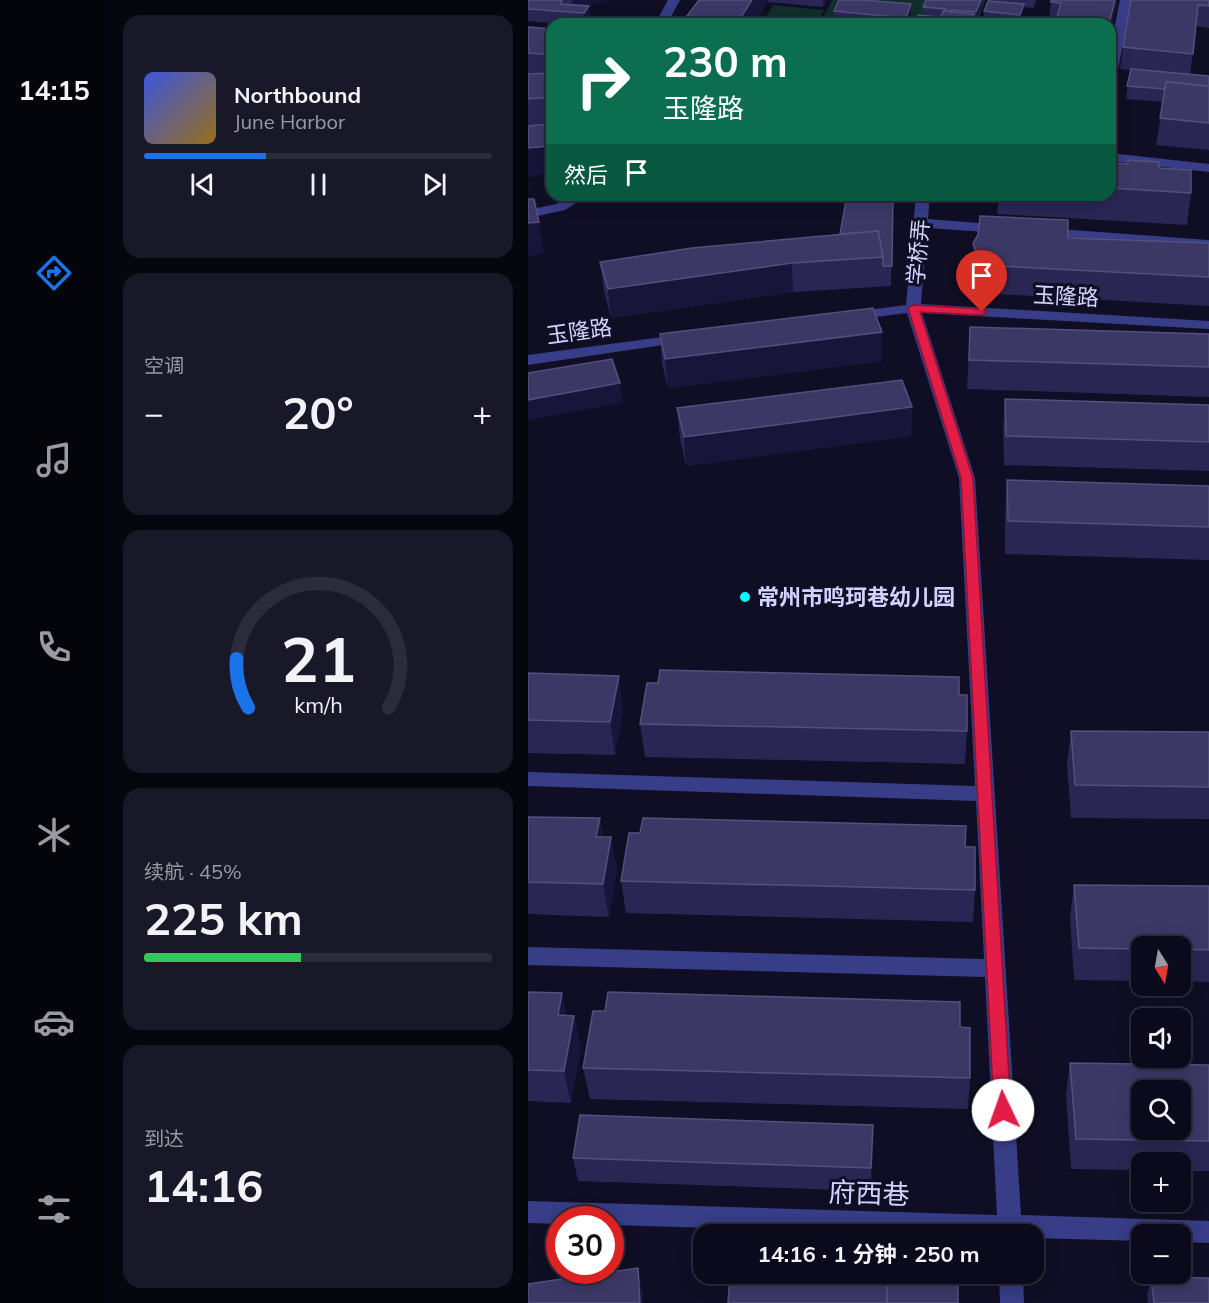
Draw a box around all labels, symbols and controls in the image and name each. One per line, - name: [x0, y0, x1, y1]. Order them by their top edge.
- text: 230 m: [663, 35, 788, 88]
- icon: right: [564, 42, 642, 120]
- text: 14:15: [18, 73, 90, 107]
- text: Northbound: [234, 81, 361, 109]
- text: 玉隆路: [663, 91, 744, 125]
- text: June Harbor: [234, 109, 345, 134]
- icon: arrive: [620, 156, 653, 189]
- text: 然后: [564, 161, 608, 189]
- icon: previous: [186, 168, 219, 201]
- icon: pause: [302, 168, 335, 201]
- icon: next: [418, 168, 451, 201]
- street label: 学桥弄: [901, 218, 935, 286]
- pin: [956, 250, 1007, 312]
- icon: directions: [33, 252, 75, 294]
- icon: arrive: [965, 259, 998, 292]
- street label: 玉隆路: [1032, 280, 1100, 312]
- street label: 玉隆路: [544, 313, 614, 349]
- text: 空调: [144, 353, 184, 378]
- text: 20°: [282, 384, 354, 440]
- text: −: [144, 392, 164, 433]
- text: +: [472, 392, 492, 433]
- icon: music: [33, 439, 75, 481]
- place label: 常州市鸣珂巷幼儿园: [757, 583, 955, 611]
- marker: 常州市鸣珂巷幼儿园: [738, 590, 752, 604]
- text: 21: [281, 620, 355, 699]
- icon: phone: [33, 626, 75, 668]
- text: km/h: [294, 692, 342, 719]
- icon: climate: [33, 814, 75, 856]
- text: 续航 · 45%: [144, 859, 242, 884]
- text: 225 km: [144, 890, 303, 946]
- north arrow: [1131, 936, 1191, 996]
- map controls: [1131, 936, 1191, 1284]
- icon: car: [33, 1001, 75, 1043]
- button: sound: [1131, 1008, 1191, 1068]
- position arrow: [971, 1078, 1035, 1142]
- button: search: [1131, 1080, 1191, 1140]
- text: 到达: [144, 1126, 184, 1151]
- button: +: [1131, 1152, 1191, 1212]
- text: 14:16: [144, 1157, 263, 1213]
- street label: 府西巷: [828, 1175, 910, 1211]
- icon: filters: [33, 1188, 75, 1230]
- speed limit sign: 30: [546, 1206, 624, 1284]
- button: −: [1131, 1224, 1191, 1284]
- text: 14:16 · 1 分钟 · 250 m: [757, 1240, 980, 1268]

